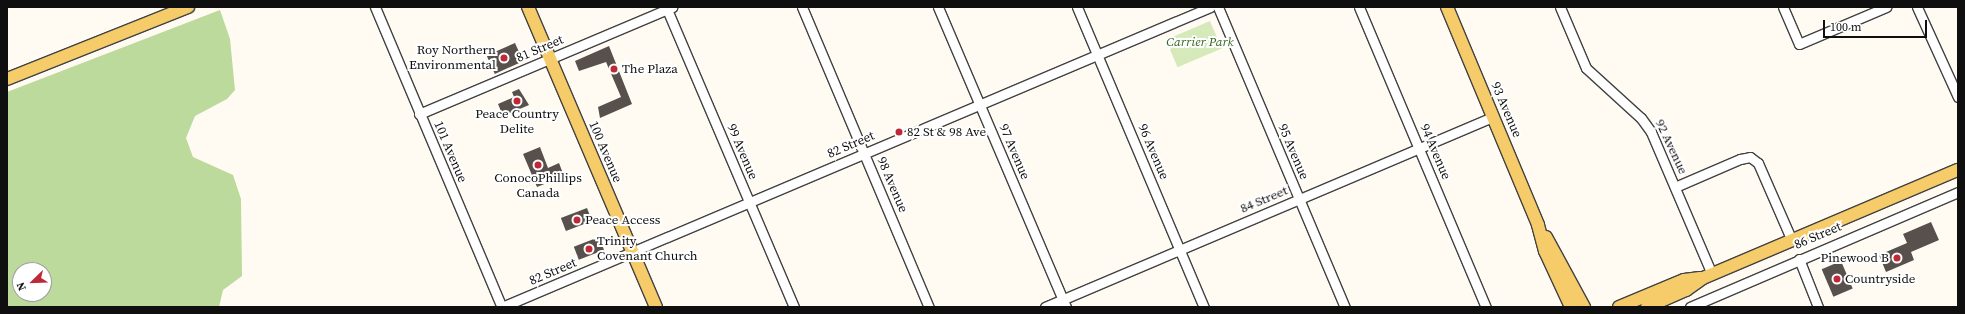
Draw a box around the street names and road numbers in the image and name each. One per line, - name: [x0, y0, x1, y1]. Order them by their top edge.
- street label: 81 Street: [514, 32, 566, 66]
- street label: 93 Avenue: [1487, 80, 1525, 140]
- street label: 92 Avenue: [1652, 117, 1690, 177]
- street label: 101 Avenue: [430, 119, 470, 185]
- street label: 100 Avenue: [585, 119, 625, 185]
- street label: 99 Avenue: [723, 122, 761, 182]
- street label: 97 Avenue: [995, 122, 1033, 182]
- street label: 96 Avenue: [1134, 122, 1172, 182]
- street label: 95 Avenue: [1274, 122, 1312, 182]
- street label: 94 Avenue: [1416, 122, 1454, 182]
- street label: 82 Street: [825, 128, 877, 162]
- street label: 98 Avenue: [873, 155, 911, 215]
- street label: 84 Street: [1238, 183, 1290, 217]
- street label: 86 Street: [1792, 219, 1844, 253]
- street label: 82 Street: [527, 255, 579, 289]

